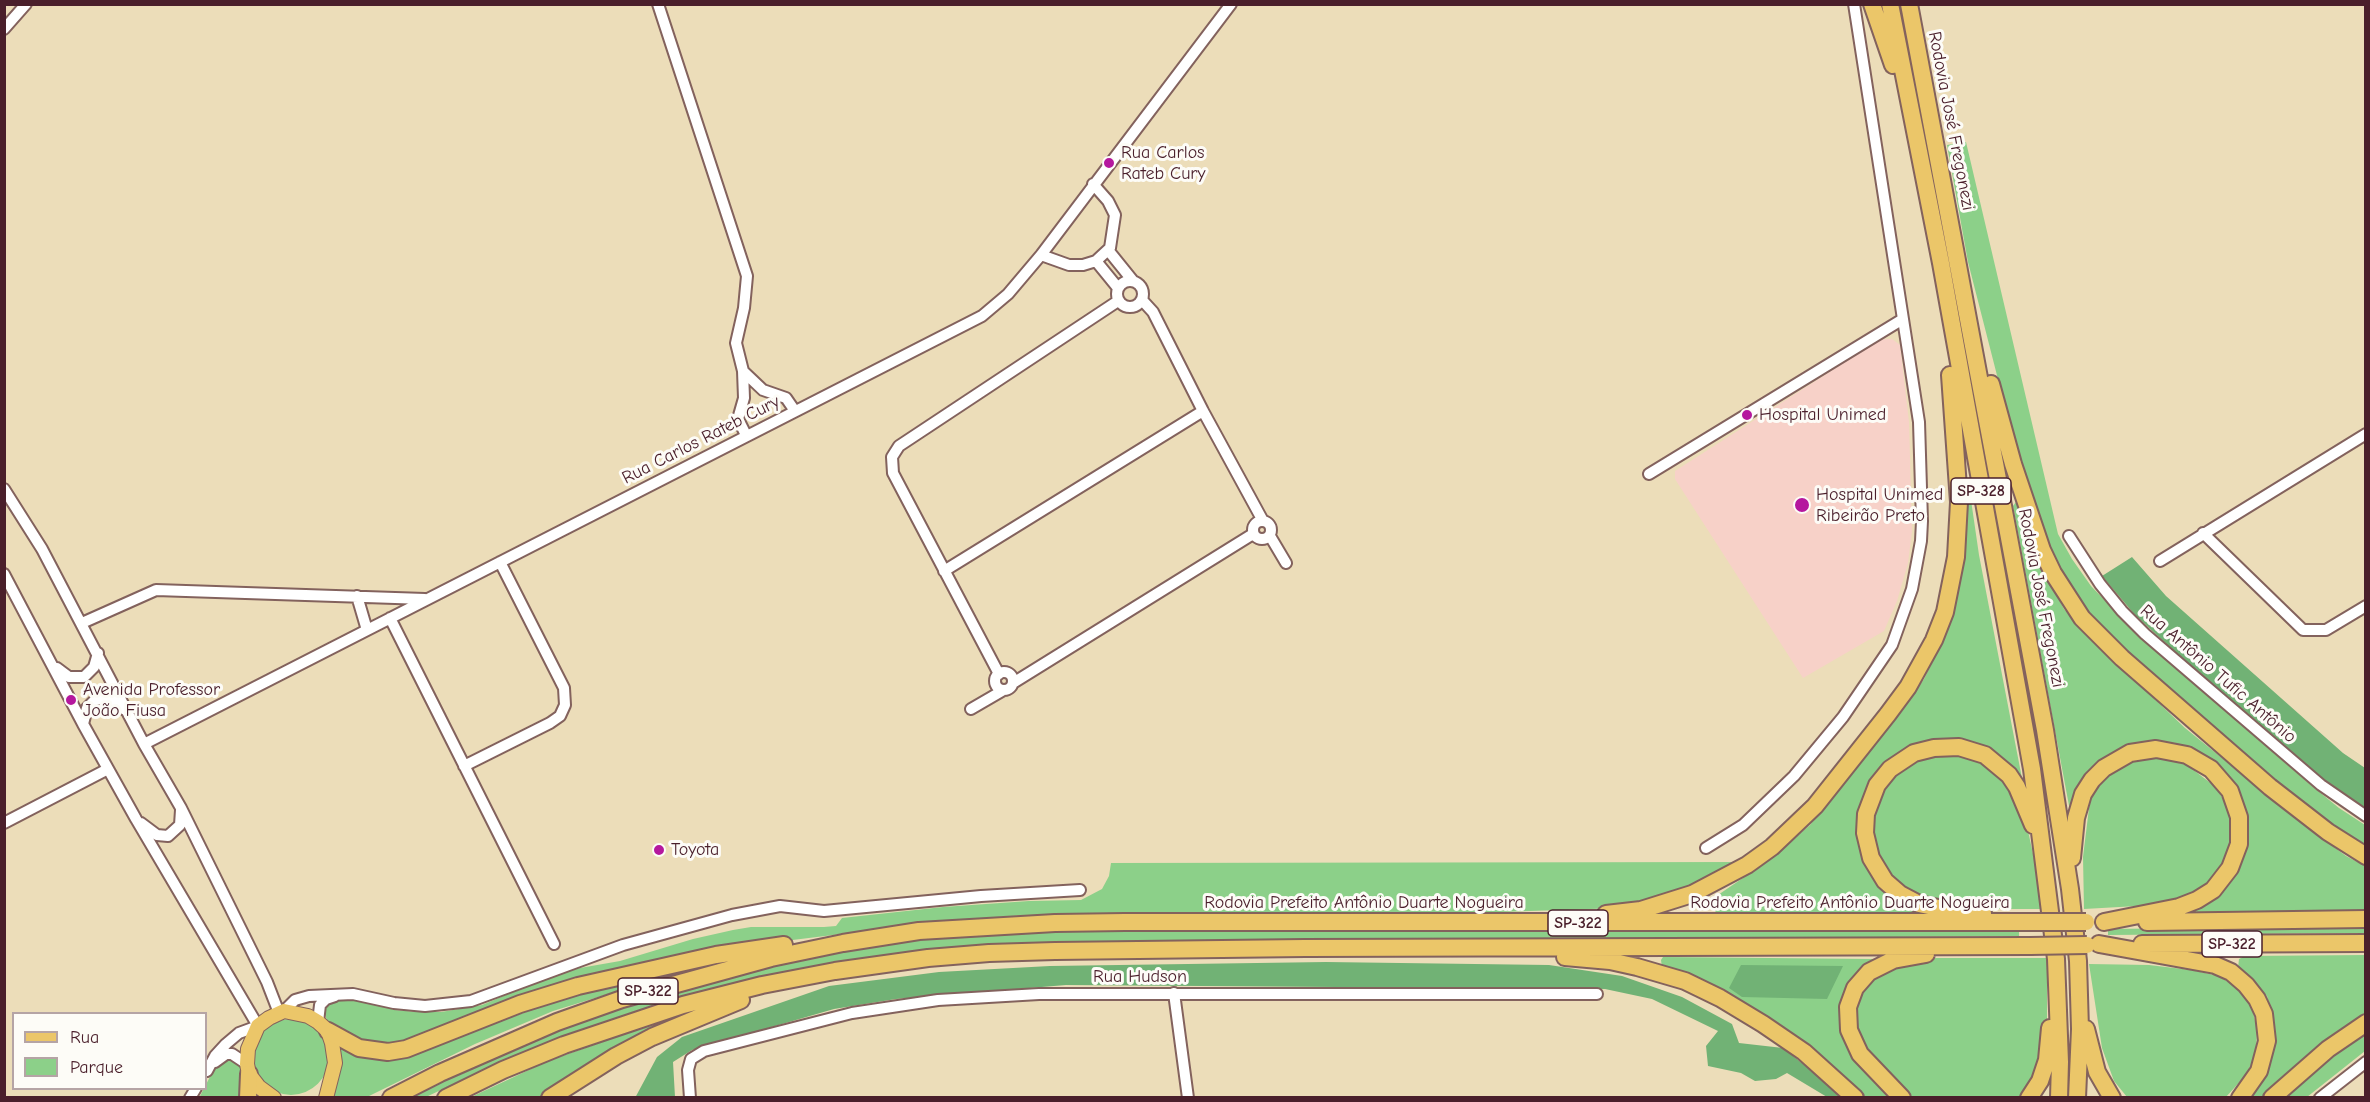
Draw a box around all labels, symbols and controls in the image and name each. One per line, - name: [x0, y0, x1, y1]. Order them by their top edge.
- street label: Rodovia José Fregonezi: [1923, 30, 1979, 212]
- place label: Rua Carlos Rateb Cury: [1121, 142, 1206, 184]
- marker: Rua Carlos Rateb Cury: [1102, 156, 1116, 170]
- street label: Rua Carlos Rateb Cury: [619, 391, 783, 489]
- place label: Hospital Unimed: [1759, 404, 1886, 426]
- marker: Hospital Unimed: [1740, 408, 1754, 422]
- road number: SP-328: [1951, 478, 2011, 504]
- place label: Hospital Unimed Ribeirão Preto: [1816, 484, 1943, 526]
- marker: Hospital Unimed Ribeirão Preto: [1793, 496, 1811, 514]
- street label: Rodovia José Fregonezi: [2013, 507, 2069, 689]
- street label: Rua Antônio Tufic Antônio: [2135, 600, 2301, 748]
- place label: Avenida Professor João Fiusa: [83, 679, 220, 722]
- marker: Avenida Professor João Fiusa: [64, 693, 78, 707]
- place label: Toyota: [671, 839, 719, 861]
- marker: Toyota: [652, 843, 666, 857]
- street label: Rodovia Prefeito Antônio Duarte Nogueira: [1204, 892, 1524, 914]
- street label: Rodovia Prefeito Antônio Duarte Nogueira: [1690, 892, 2010, 914]
- road number: SP-322: [1548, 910, 1608, 936]
- road number: SP-322: [2202, 931, 2262, 957]
- street label: Rua Hudson: [1093, 966, 1187, 988]
- road number: SP-322: [618, 978, 678, 1004]
- legend: [12, 1012, 207, 1090]
- text: Rua: [70, 1027, 99, 1048]
- text: Parque: [70, 1057, 123, 1078]

